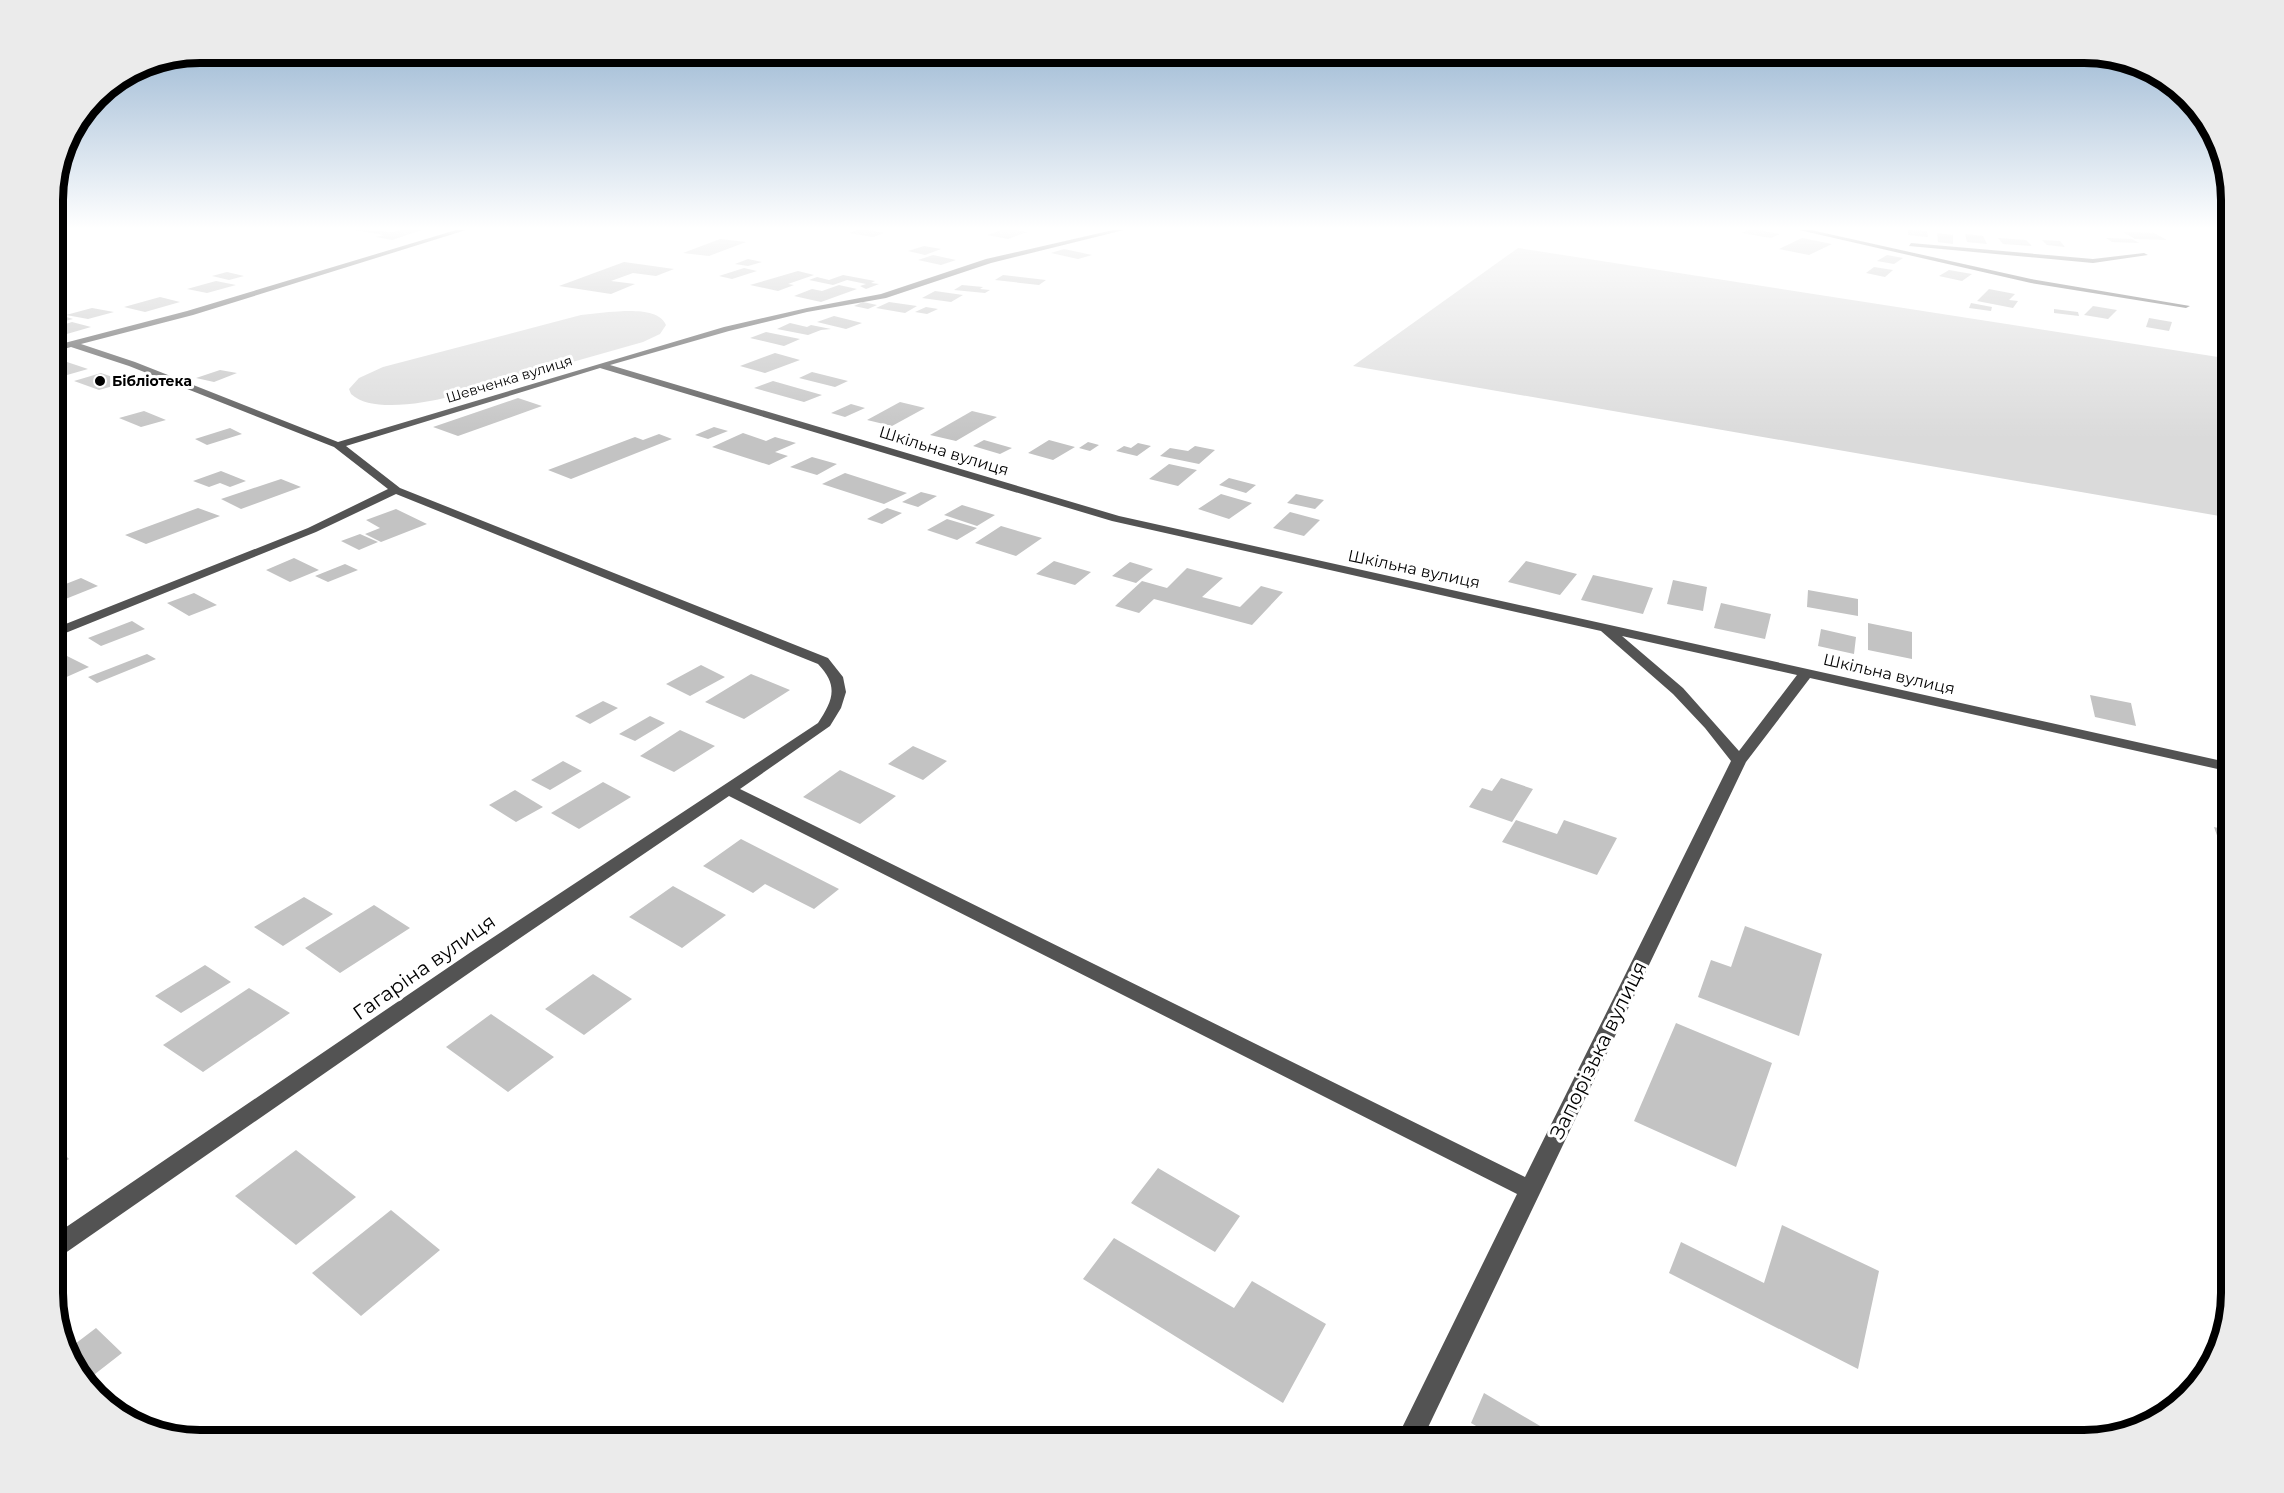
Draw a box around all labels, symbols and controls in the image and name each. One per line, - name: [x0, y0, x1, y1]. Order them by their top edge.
- street label: Шевченка вулиця: [444, 351, 574, 407]
- place label: Бібліотека: [112, 372, 192, 390]
- marker: Бібліотека: [93, 374, 107, 388]
- street label: Шкільна вулиця: [877, 422, 1011, 480]
- street label: Шкільна вулиця: [1346, 546, 1482, 592]
- street label: Шкільна вулиця: [1821, 650, 1957, 698]
- street label: Гагаріна вулиця: [348, 909, 500, 1025]
- street label: Запорізька вулиця: [1545, 957, 1651, 1143]

